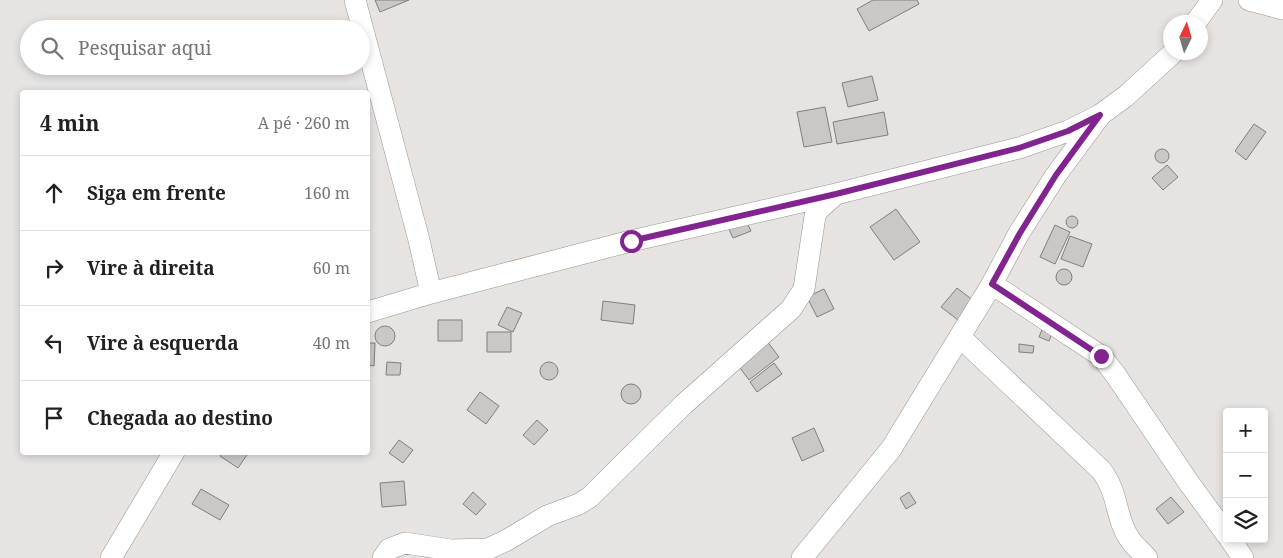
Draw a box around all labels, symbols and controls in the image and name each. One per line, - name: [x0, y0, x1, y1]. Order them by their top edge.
- north arrow: [1163, 15, 1208, 60]
- search box: [20, 20, 370, 75]
- icon: search: [38, 34, 66, 62]
- text: Pesquisar aqui: [78, 35, 212, 61]
- text: 4 min: [40, 109, 99, 137]
- text: A pé · 260 m: [258, 112, 350, 134]
- icon: ahead: [40, 179, 68, 207]
- text: Siga em frente: [87, 180, 226, 206]
- text: 160 m: [304, 182, 350, 204]
- route start: [620, 230, 643, 253]
- icon: right: [40, 254, 68, 282]
- text: Vire à direita: [87, 255, 215, 281]
- text: 60 m: [313, 257, 350, 279]
- icon: left: [40, 329, 68, 357]
- text: Vire à esquerda: [87, 330, 239, 356]
- text: 40 m: [313, 332, 350, 354]
- route end: [1090, 345, 1113, 368]
- icon: arrive: [40, 404, 68, 432]
- text: Chegada ao destino: [87, 405, 273, 431]
- map controls: [1223, 408, 1268, 543]
- button: +: [1223, 408, 1268, 453]
- button: −: [1223, 453, 1268, 498]
- button: layers: [1223, 498, 1268, 543]

